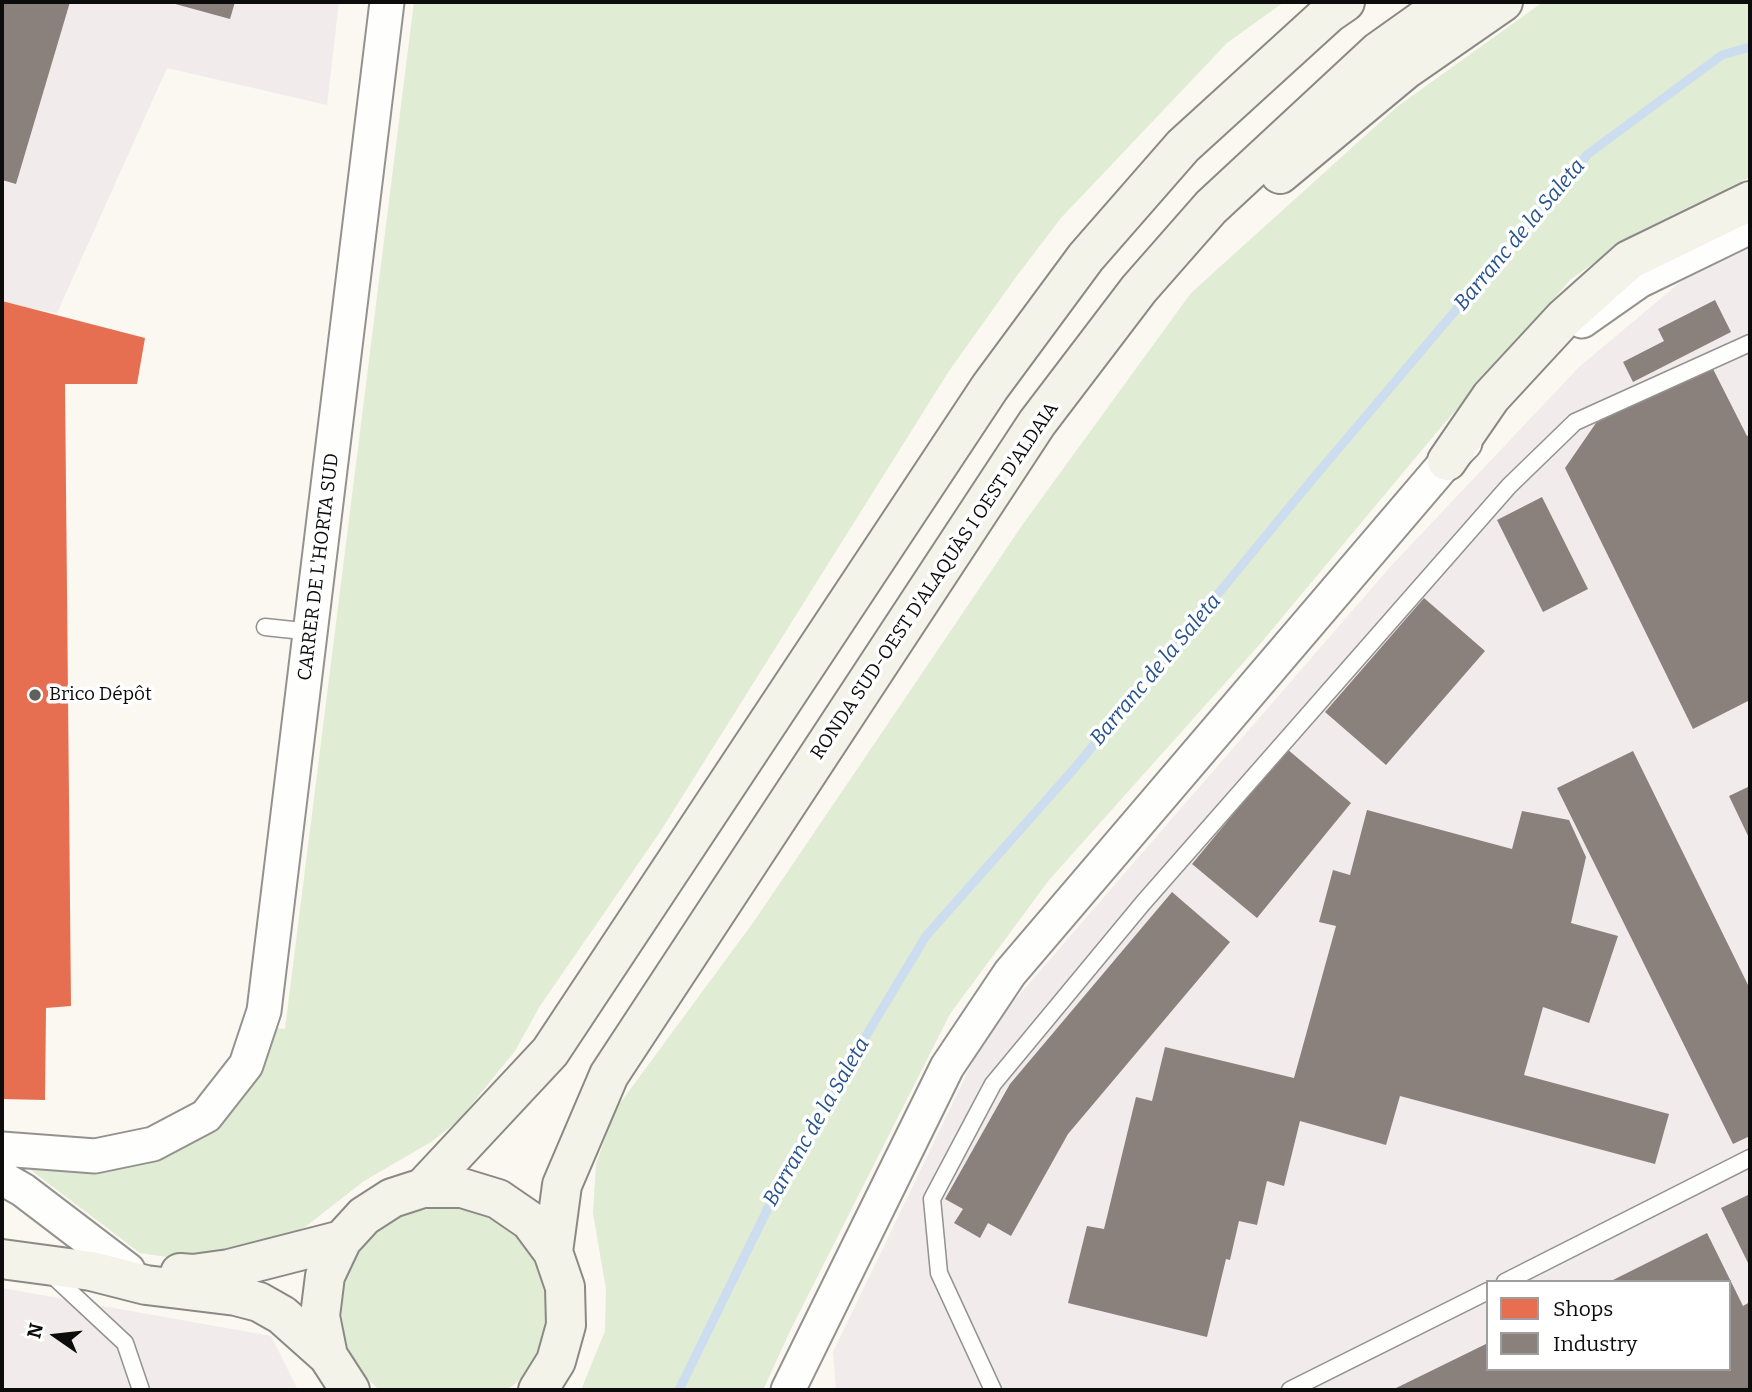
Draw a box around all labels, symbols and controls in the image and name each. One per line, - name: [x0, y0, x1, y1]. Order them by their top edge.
- water label: Barranc de la Saleta: [1449, 154, 1591, 316]
- street label: RONDA SUD-OEST D'ALAQUÀS I OEST D'ALDAIA: [807, 398, 1063, 764]
- street label: CARRER DE L'HORTA SUD: [294, 452, 344, 682]
- water label: Barranc de la Saleta: [1085, 589, 1227, 751]
- place label: Brico Dépôt: [49, 684, 152, 706]
- marker: Brico Dépôt: [27, 687, 43, 703]
- water label: Barranc de la Saleta: [759, 1033, 875, 1211]
- legend: [1486, 1280, 1731, 1371]
- text: Shops: [1553, 1296, 1613, 1322]
- north arrow: [21, 1301, 91, 1371]
- text: N: [22, 1321, 48, 1341]
- text: Industry: [1553, 1331, 1637, 1357]

